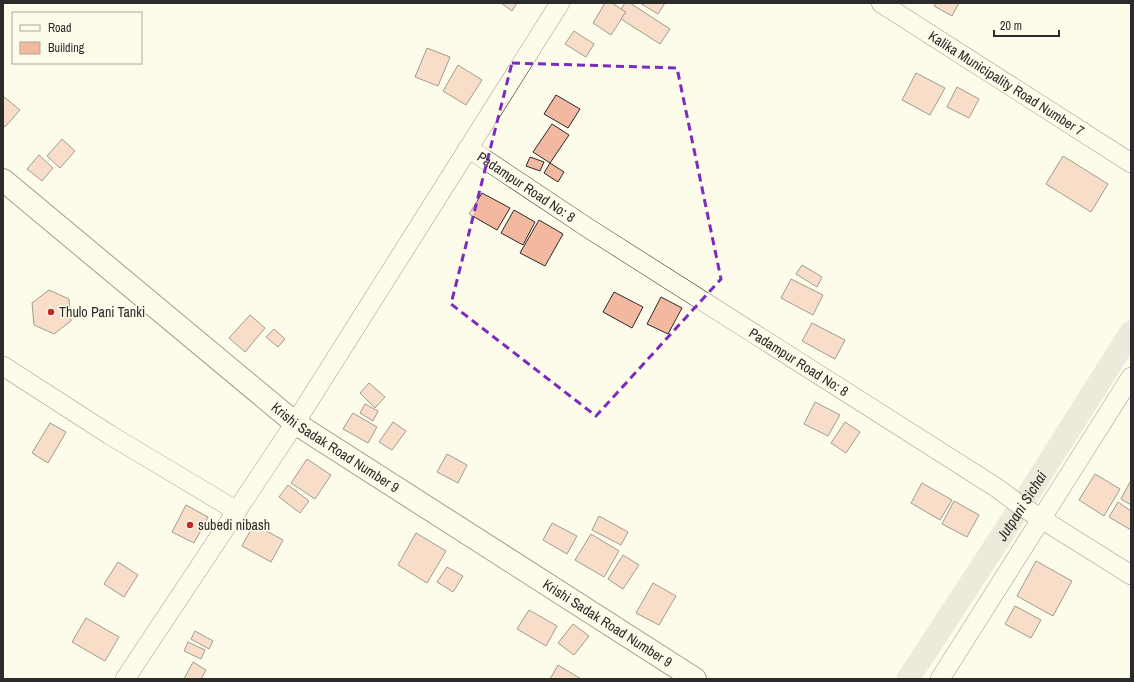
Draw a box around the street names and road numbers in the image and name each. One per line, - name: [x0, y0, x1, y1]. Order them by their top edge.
- street label: Kalika Municipality Road Number 7: [925, 27, 1088, 140]
- street label: Padampur Road No: 8: [474, 148, 579, 226]
- street label: Padampur Road No: 8: [746, 324, 852, 400]
- street label: Krishi Sadak Road Number 9: [268, 398, 403, 496]
- street label: Krishi Sadak Road Number 9: [539, 575, 676, 671]

